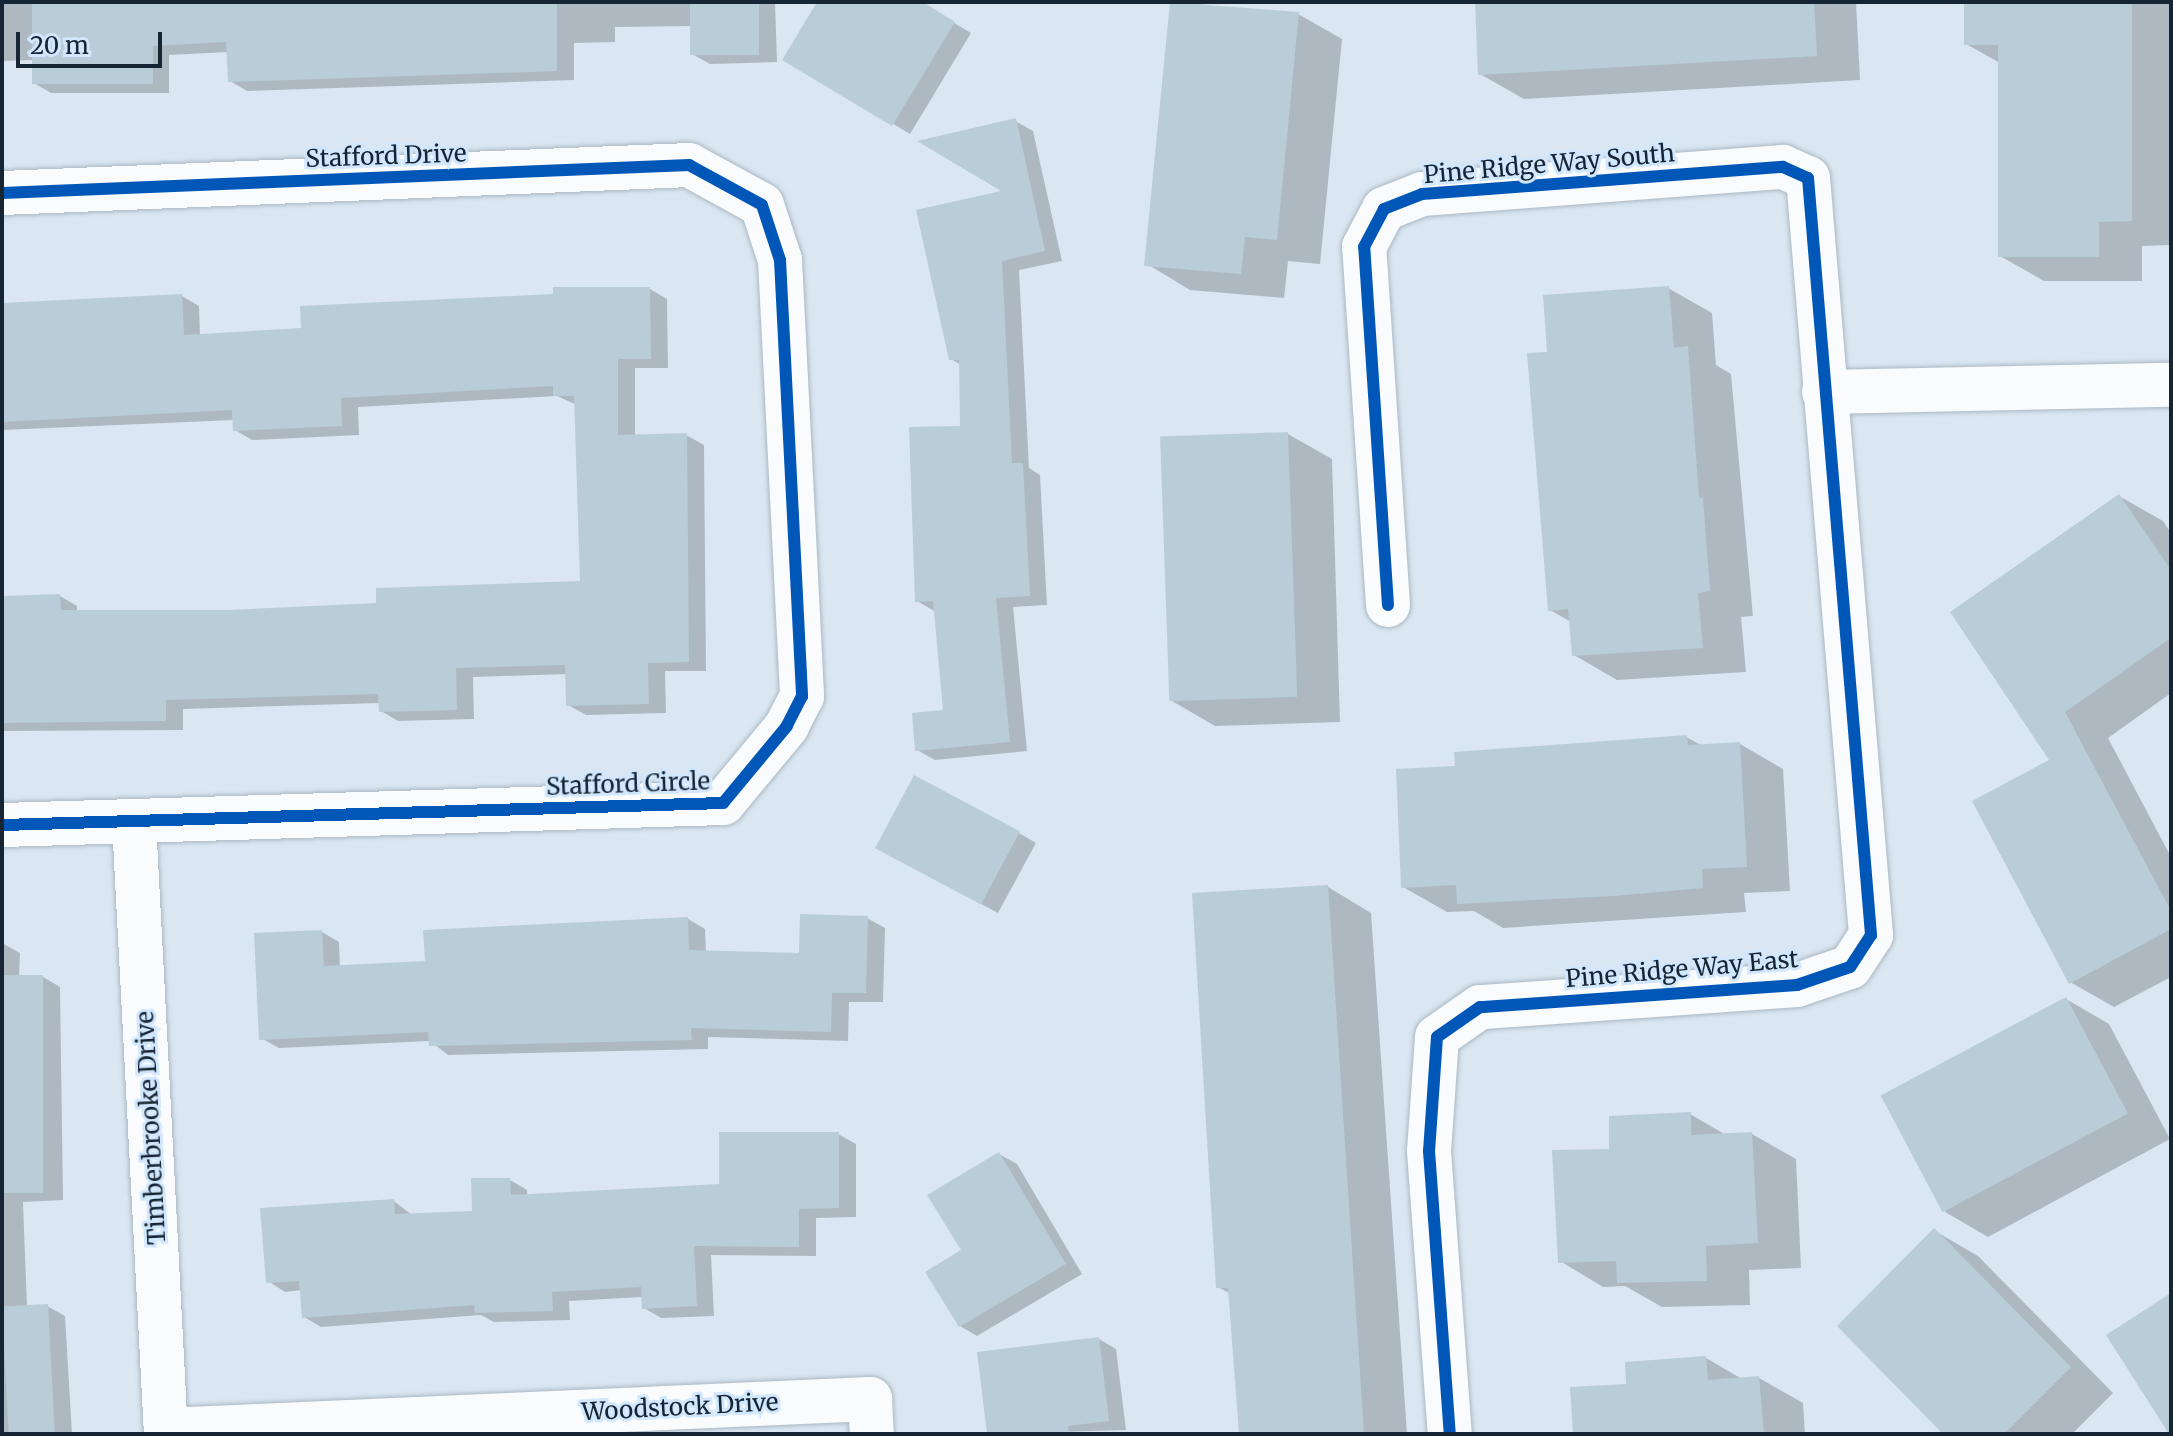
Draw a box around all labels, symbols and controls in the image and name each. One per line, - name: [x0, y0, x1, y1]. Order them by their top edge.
- scale bar: [20, 16, 166, 66]
- text: 20 m: [30, 30, 89, 61]
- street label: Stafford Drive: [305, 139, 467, 173]
- street label: Pine Ridge Way South: [1422, 139, 1676, 189]
- street label: Stafford Circle: [546, 767, 710, 801]
- street label: Pine Ridge Way East: [1564, 944, 1800, 994]
- street label: Timberbrooke Drive: [130, 1010, 172, 1246]
- street label: Woodstock Drive: [581, 1387, 779, 1427]

